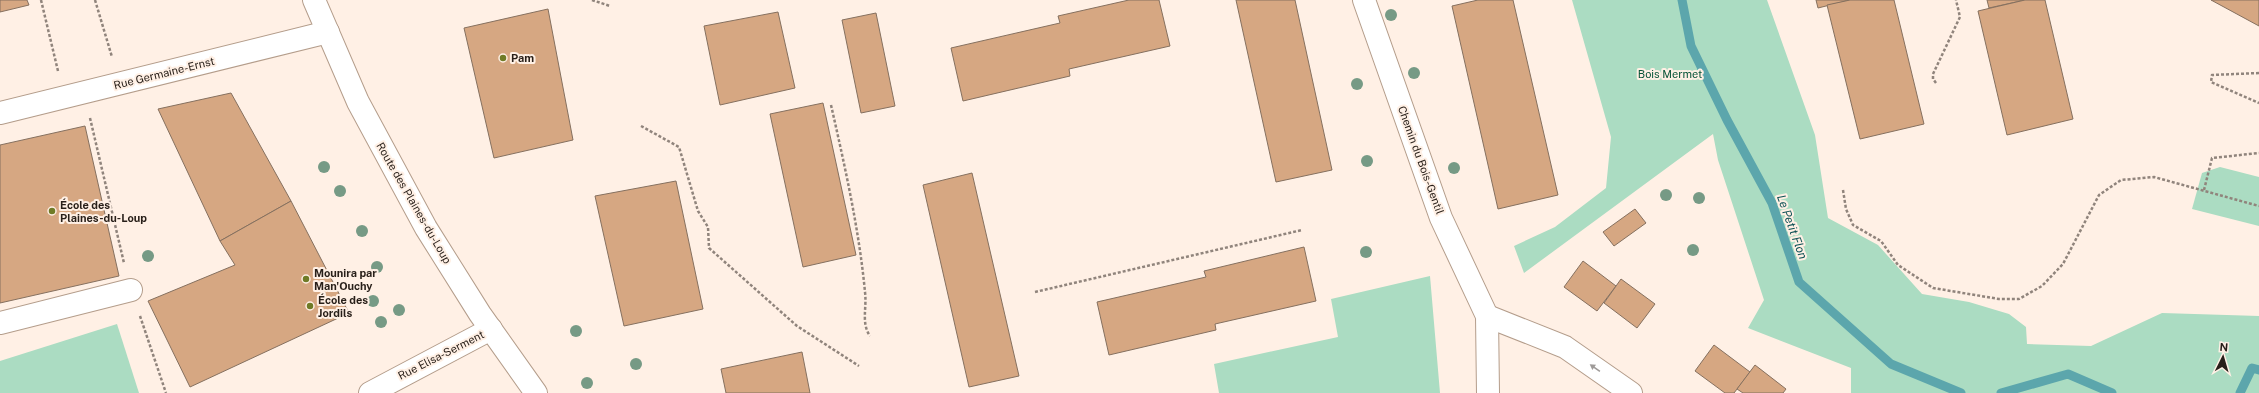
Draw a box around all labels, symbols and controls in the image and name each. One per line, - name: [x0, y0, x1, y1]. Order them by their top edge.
- place label: Pam: [511, 52, 534, 64]
- marker: Pam: [498, 53, 508, 63]
- street label: Rue Germaine-Ernst: [112, 55, 216, 91]
- park label: Bois Mermet: [1638, 68, 1702, 80]
- street label: Chemin du Bois-Gentil: [1396, 104, 1446, 216]
- street label: Route des Plaines-du-Loup: [374, 140, 454, 266]
- water label: Le Petit Flon: [1774, 193, 1810, 261]
- place label: École des Plaines-du-Loup: [60, 198, 147, 224]
- marker: École des Plaines-du-Loup: [47, 206, 57, 216]
- place label: Mounira par Man'Ouchy: [314, 267, 377, 292]
- marker: Mounira par Man'Ouchy: [301, 274, 311, 284]
- place label: École des Jordils: [318, 293, 368, 319]
- marker: École des Jordils: [305, 301, 315, 311]
- street label: Rue Elisa-Serment: [396, 328, 486, 382]
- north arrow: [2203, 337, 2243, 377]
- text: N: [2219, 341, 2229, 353]
- one-way arrow: [1590, 364, 1600, 372]

